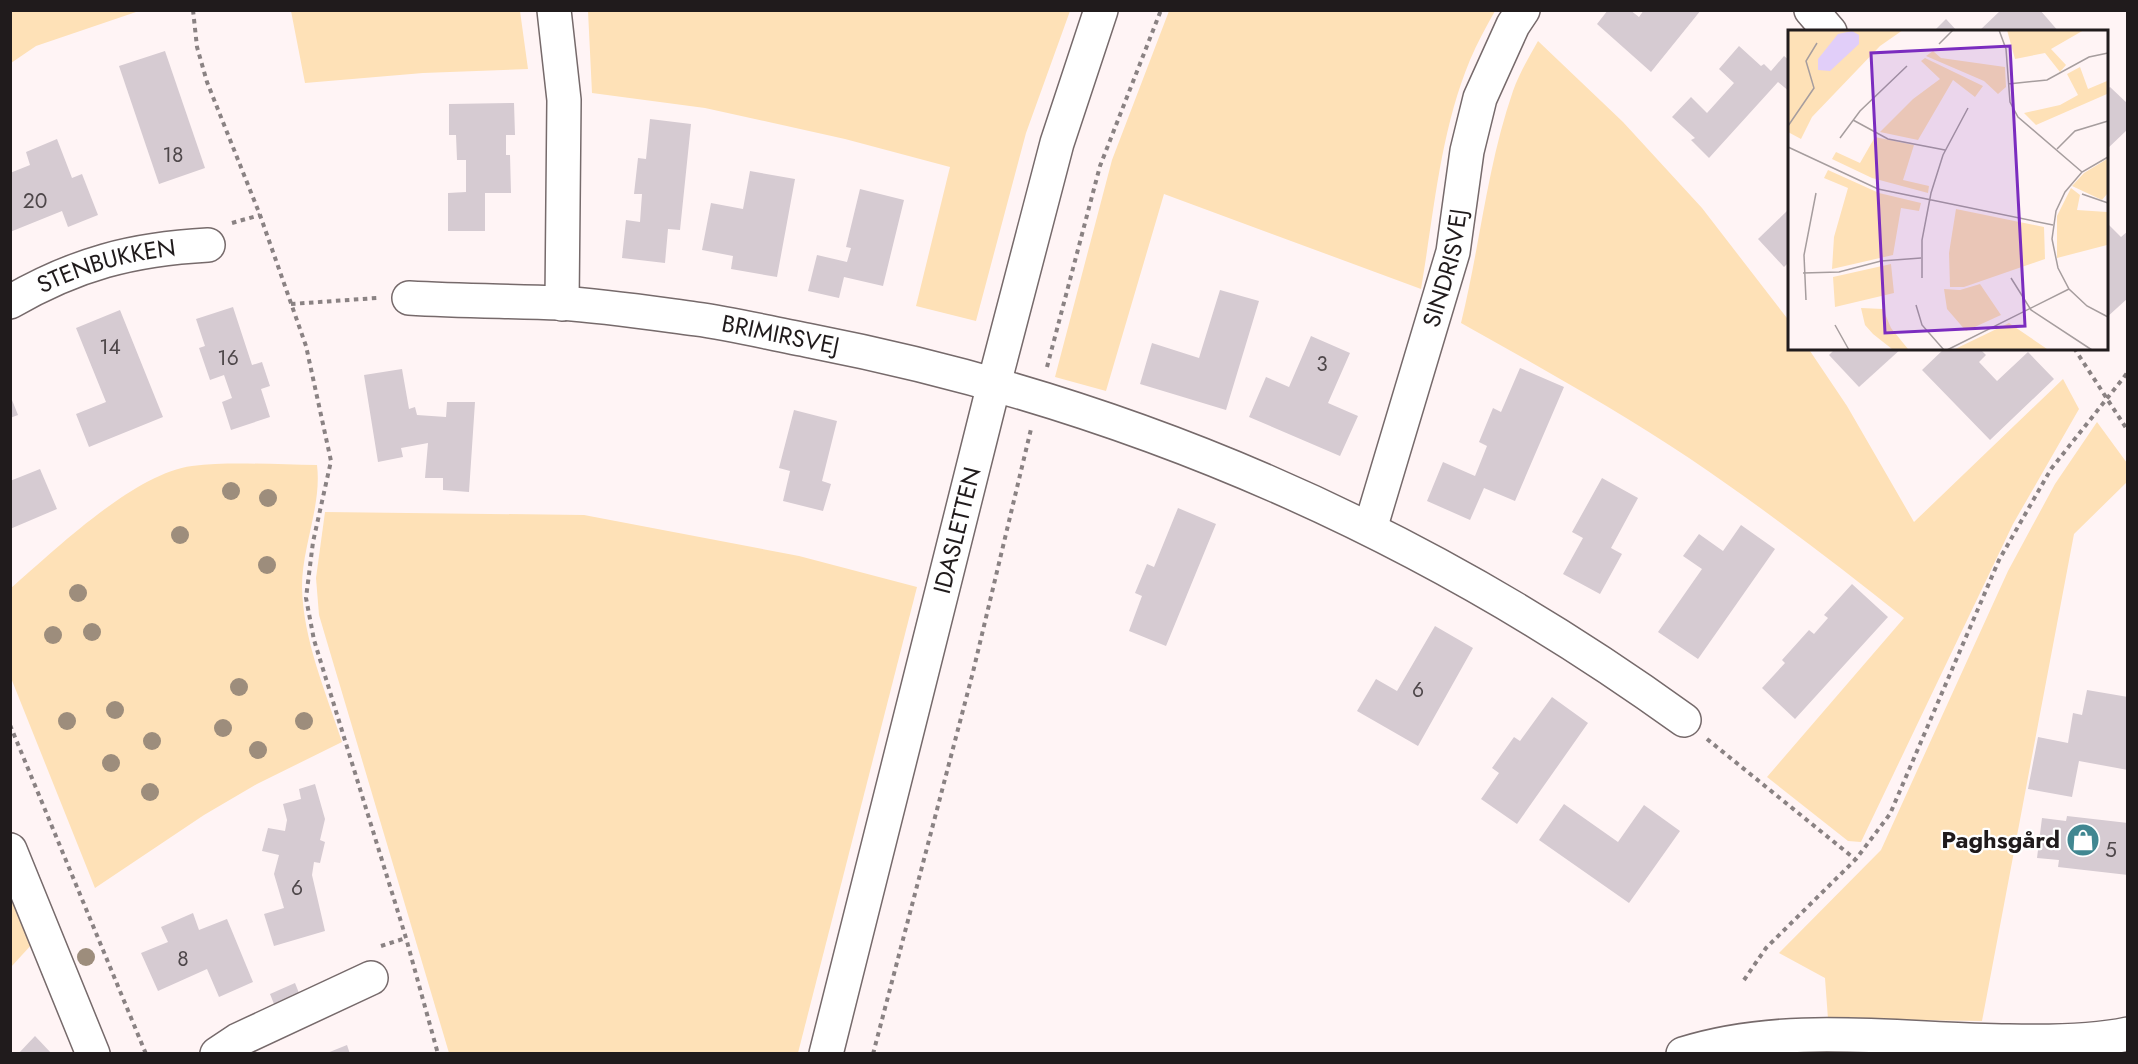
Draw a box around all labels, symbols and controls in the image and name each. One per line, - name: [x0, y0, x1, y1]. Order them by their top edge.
- inset map: [1788, 30, 2108, 350]
- house number: 18: [163, 140, 183, 170]
- house number: 20: [23, 186, 47, 216]
- street label: SINDRISVEJ: [1413, 206, 1476, 331]
- street label: STENBUKKEN: [31, 230, 178, 302]
- street label: BRIMIRSVEJ: [719, 305, 843, 363]
- house number: 14: [99, 332, 121, 362]
- house number: 16: [217, 343, 239, 373]
- house number: 3: [1316, 349, 1328, 379]
- street label: IDASLETTEN: [924, 463, 990, 597]
- house number: 6: [1412, 675, 1424, 705]
- place label: Paghsgård: [1941, 822, 2060, 857]
- shop icon: Paghsgård: [2065, 822, 2101, 858]
- house number: 5: [2105, 835, 2117, 865]
- house number: 6: [291, 873, 303, 903]
- house number: 8: [177, 944, 189, 974]

